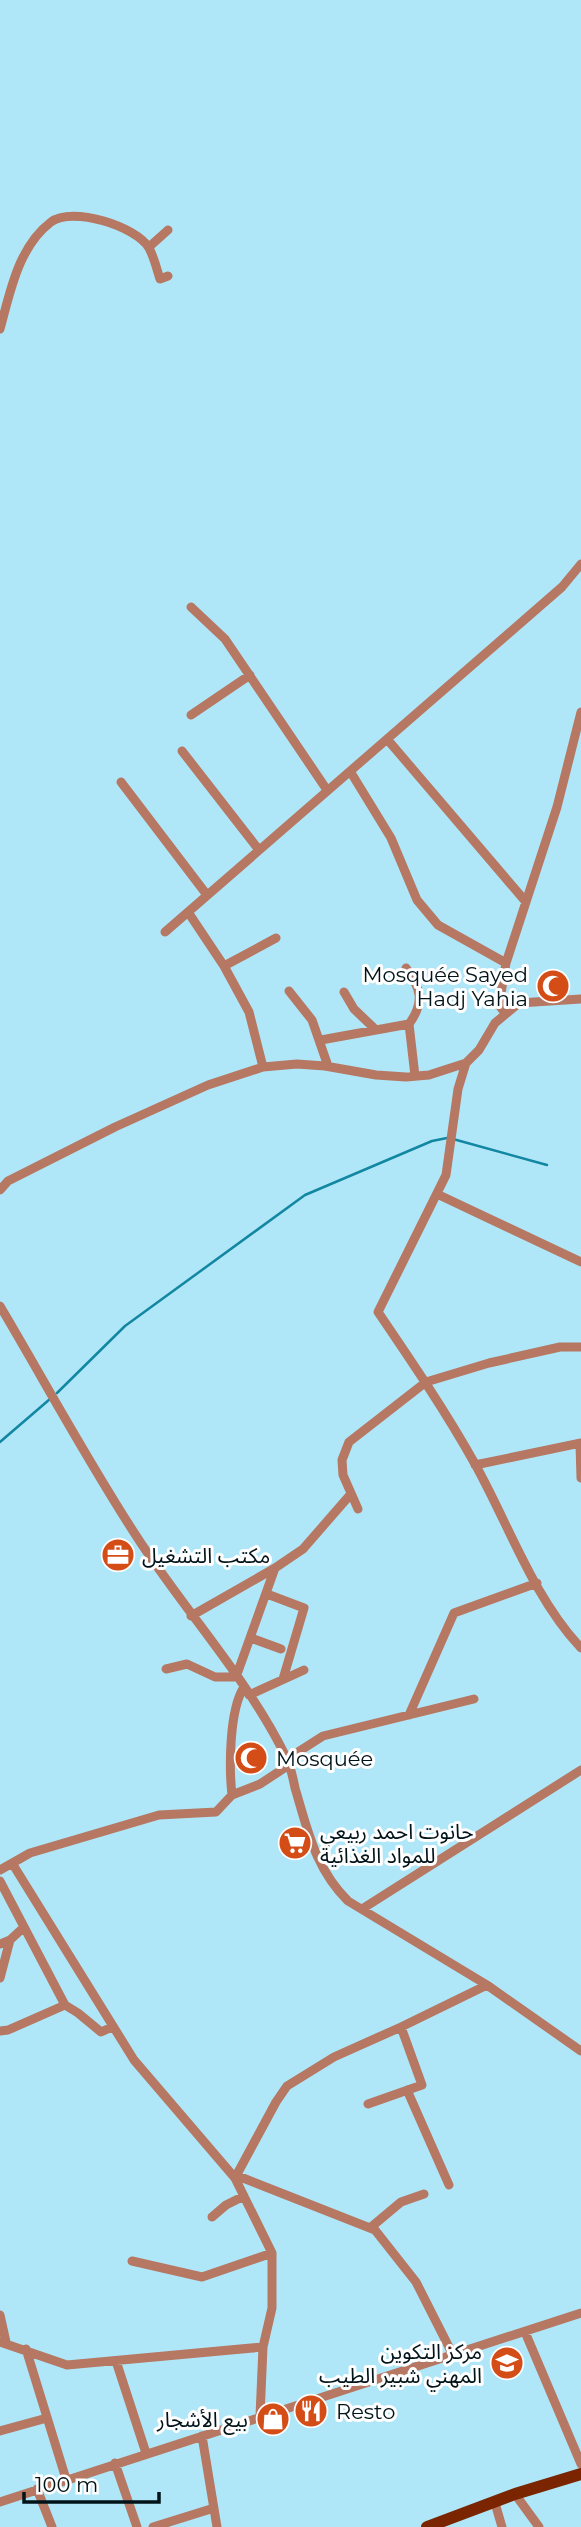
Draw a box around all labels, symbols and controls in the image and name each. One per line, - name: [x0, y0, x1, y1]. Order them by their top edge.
- place label: Mosquée Sayed Hadj Yahia: [362, 962, 528, 1011]
- mosque icon: Mosquée Sayed Hadj Yahia: [534, 967, 572, 1005]
- office icon: مكتب التشغيل: [99, 1536, 137, 1574]
- place label: مكتب التشغيل: [142, 1543, 270, 1568]
- mosque icon: Mosquée: [232, 1739, 270, 1777]
- place label: Mosquée: [276, 1746, 373, 1771]
- place label: حانوت احمد ربيعي للمواد الغذائية: [320, 1819, 474, 1868]
- supermarket icon: حانوت احمد ربيعي للمواد الغذائية: [276, 1824, 314, 1862]
- place label: مركز التكوين المهني شبير الطيب: [319, 2339, 482, 2391]
- school or university icon: مركز التكوين المهني شبير الطيب: [488, 2344, 526, 2382]
- restaurant icon: Resto: [292, 2392, 330, 2430]
- place label: Resto: [336, 2399, 395, 2424]
- shop icon: بيع الأشجار: [254, 2400, 292, 2438]
- place label: بيع الأشجار: [156, 2407, 248, 2435]
- scale bar: [24, 2460, 159, 2504]
- text: 100 m: [35, 2472, 98, 2497]

